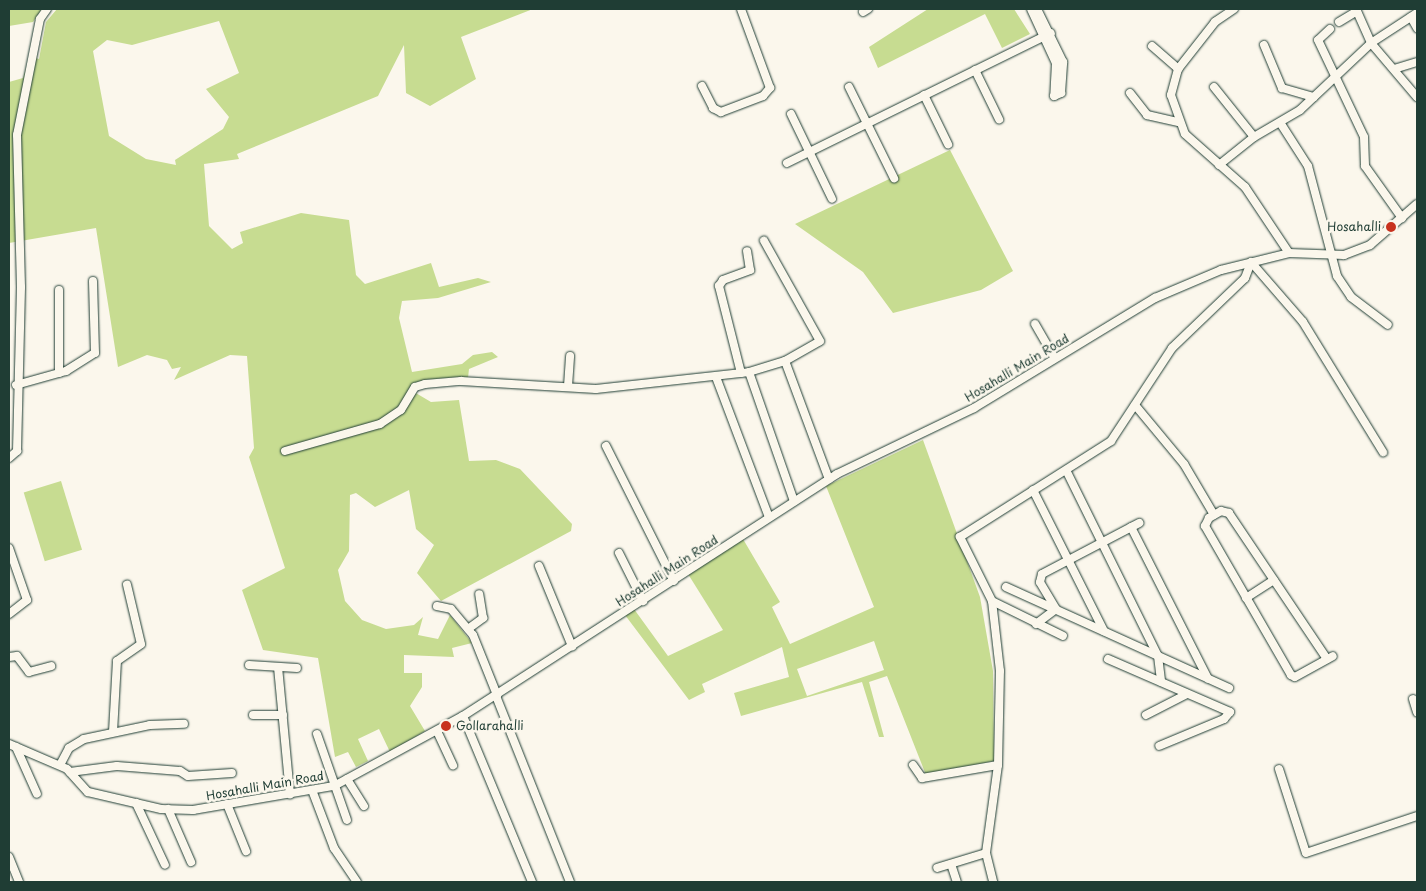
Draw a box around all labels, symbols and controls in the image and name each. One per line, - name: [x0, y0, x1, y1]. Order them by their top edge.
- place label: Hosahalli: [1327, 220, 1381, 234]
- marker: Hosahalli: [1385, 221, 1397, 233]
- street label: Hosahalli Main Road: [962, 331, 1072, 405]
- street label: Hosahalli Main Road: [613, 532, 721, 610]
- place label: Gollarahalli: [456, 719, 524, 733]
- marker: Gollarahalli: [440, 720, 452, 732]
- street label: Hosahalli Main Road: [205, 769, 325, 803]

